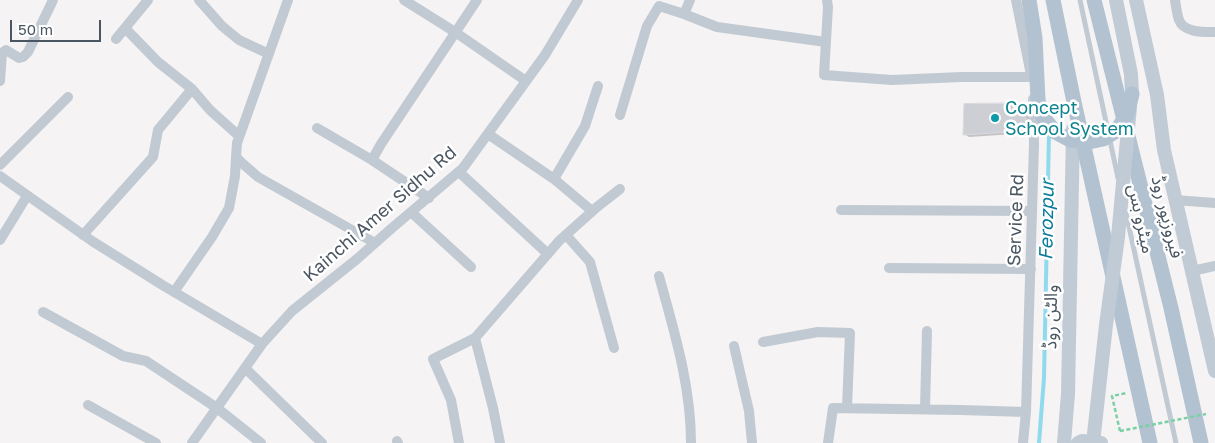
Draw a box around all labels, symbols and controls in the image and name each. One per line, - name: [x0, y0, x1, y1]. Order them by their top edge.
- scale bar: [12, 10, 104, 42]
- text: 50 m: [18, 20, 53, 38]
- place label: Concept School System: [1005, 97, 1134, 140]
- marker: Concept School System: [989, 112, 1001, 124]
- street label: Kainchi Amer Sidhu Rd: [299, 142, 461, 286]
- street label: Service Rd: [1004, 173, 1028, 267]
- street label: فیروزپور روڈ: [1146, 174, 1188, 260]
- water label: Ferozpur: [1035, 179, 1059, 261]
- street label: میٹرو بس: [1123, 182, 1159, 256]
- street label: والٹن روڈ: [1040, 285, 1062, 349]

